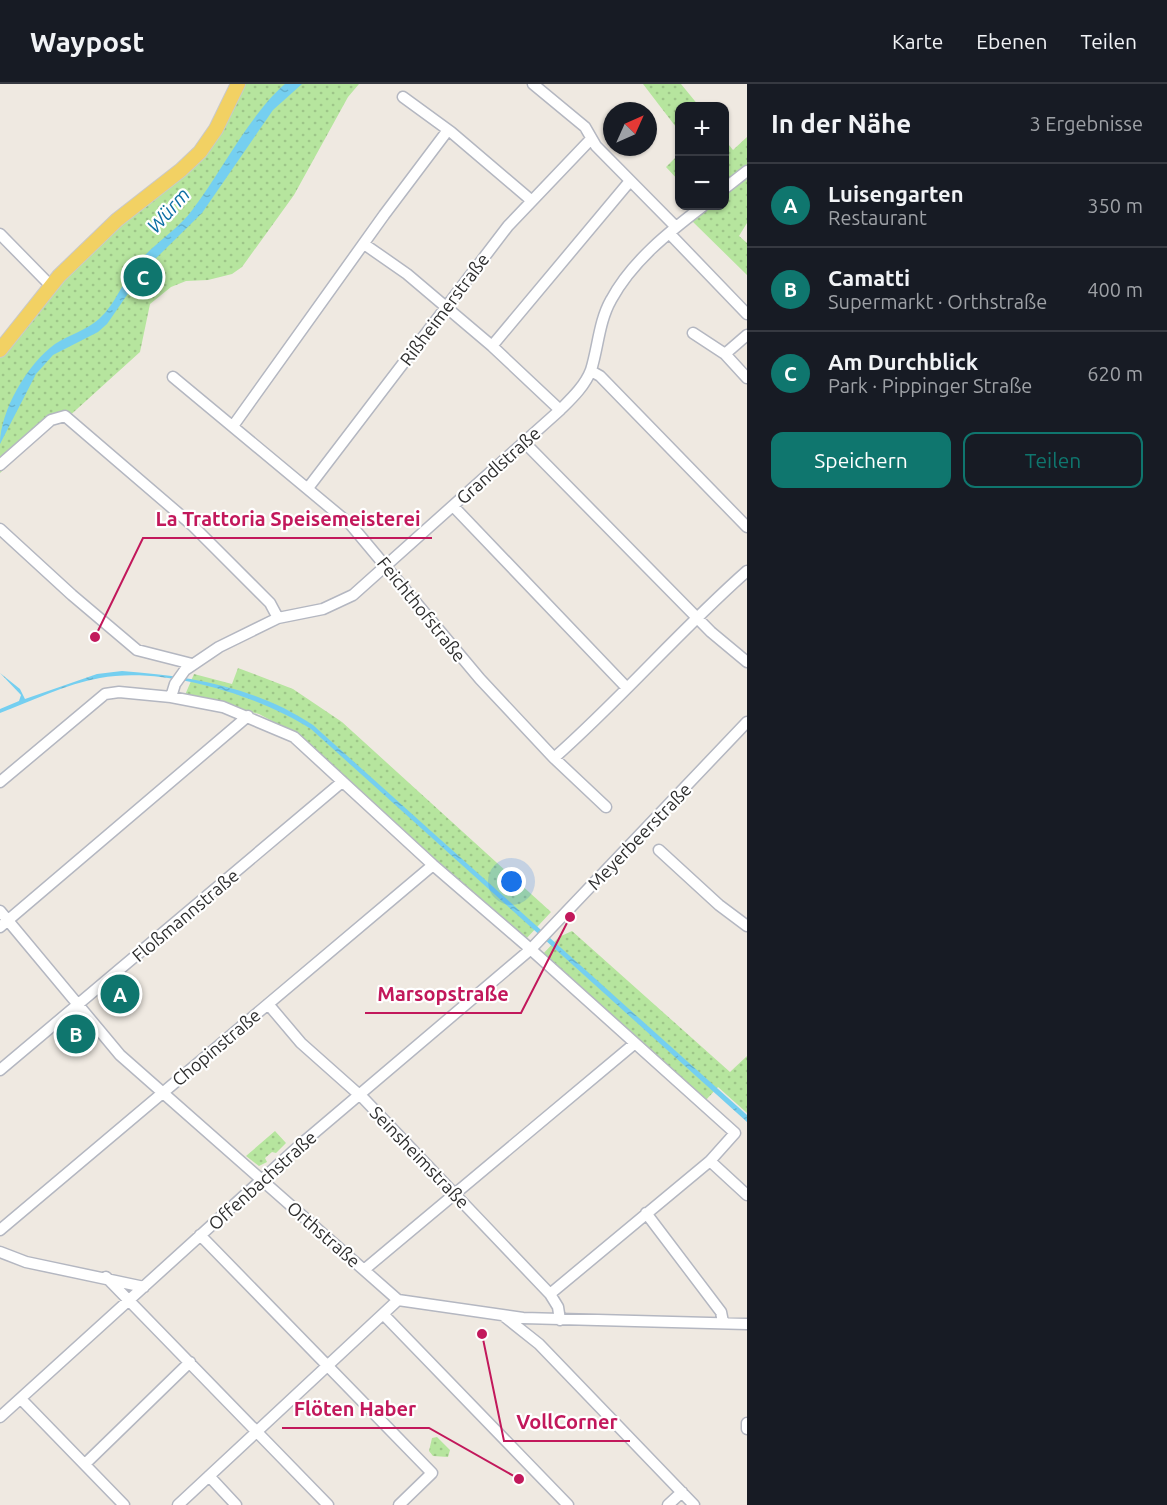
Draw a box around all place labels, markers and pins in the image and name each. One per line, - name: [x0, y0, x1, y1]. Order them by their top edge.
- pin: C: [124, 254, 162, 300]
- callout: La Trattoria Speisemeisterei: [143, 500, 432, 538]
- pin: A: [100, 972, 140, 1016]
- callout: Marsopstraße: [365, 975, 521, 1013]
- pin: B: [56, 1012, 96, 1056]
- callout: Flöten Haber: [282, 1390, 429, 1428]
- callout: VollCorner: [504, 1403, 630, 1441]

